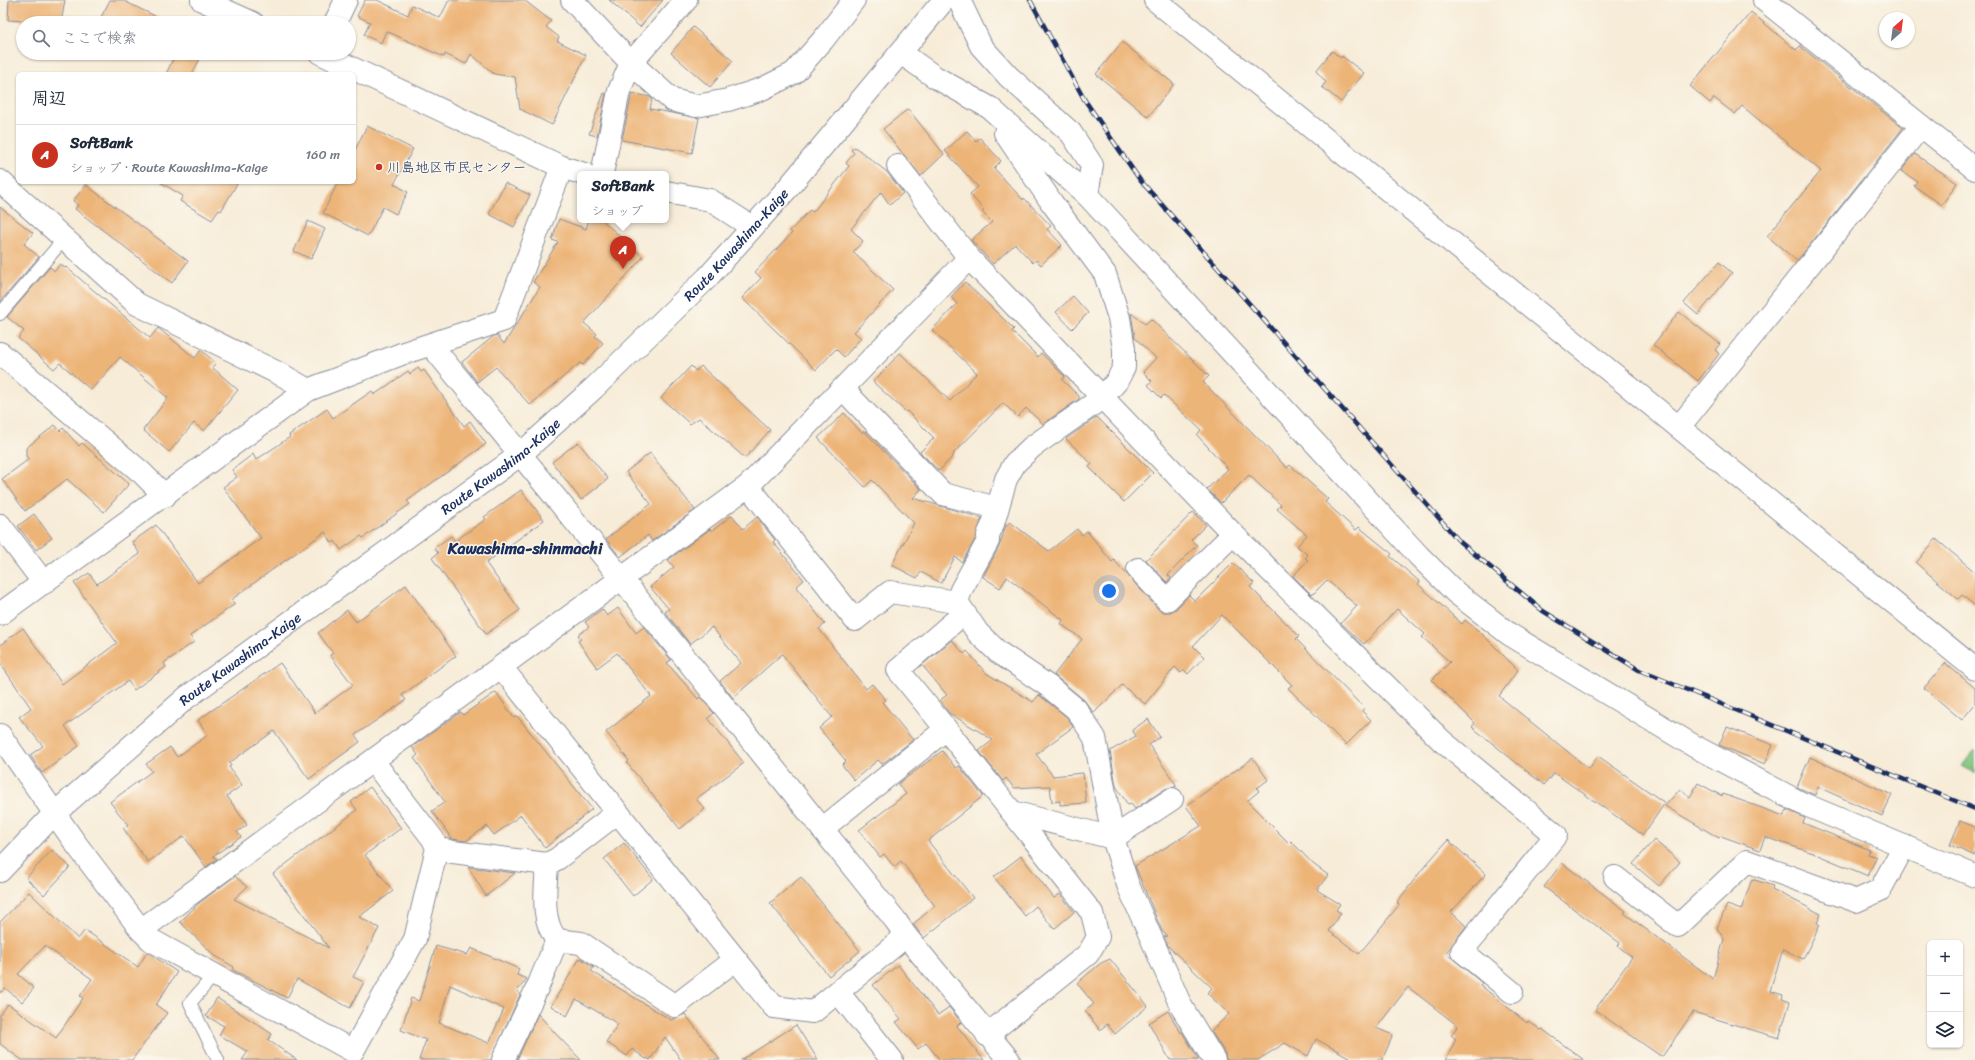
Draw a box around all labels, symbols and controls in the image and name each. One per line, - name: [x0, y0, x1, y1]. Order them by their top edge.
- north arrow: [1879, 12, 1915, 48]
- search box: [16, 16, 356, 60]
- text: ここで検索: [62, 25, 137, 51]
- icon: search: [30, 27, 52, 49]
- text: 周辺: [32, 83, 66, 113]
- text: SoftBank: [70, 130, 133, 156]
- text: A: [41, 143, 49, 166]
- text: 160 m: [305, 143, 340, 166]
- place label: 川島地区市民センター: [387, 155, 526, 180]
- text: ショップ · Route Kawashima-Kaige: [70, 156, 268, 179]
- marker: 川島地区市民センター: [374, 162, 384, 172]
- popup: [577, 171, 669, 223]
- text: SoftBank: [592, 173, 654, 199]
- street label: Route Kawashima-Kaige: [678, 182, 795, 308]
- text: ショップ: [592, 199, 643, 222]
- pin: A: [610, 236, 636, 269]
- street label: Route Kawashima-Kaige: [435, 412, 567, 522]
- district label: Kawashima-shinmachi: [447, 534, 604, 563]
- your location: [1099, 581, 1119, 601]
- street label: Route Kawashima-Kaige: [173, 606, 307, 712]
- map controls: [1927, 940, 1963, 1048]
- button: +: [1927, 940, 1963, 976]
- button: −: [1927, 976, 1963, 1012]
- button: layers: [1927, 1012, 1963, 1048]

